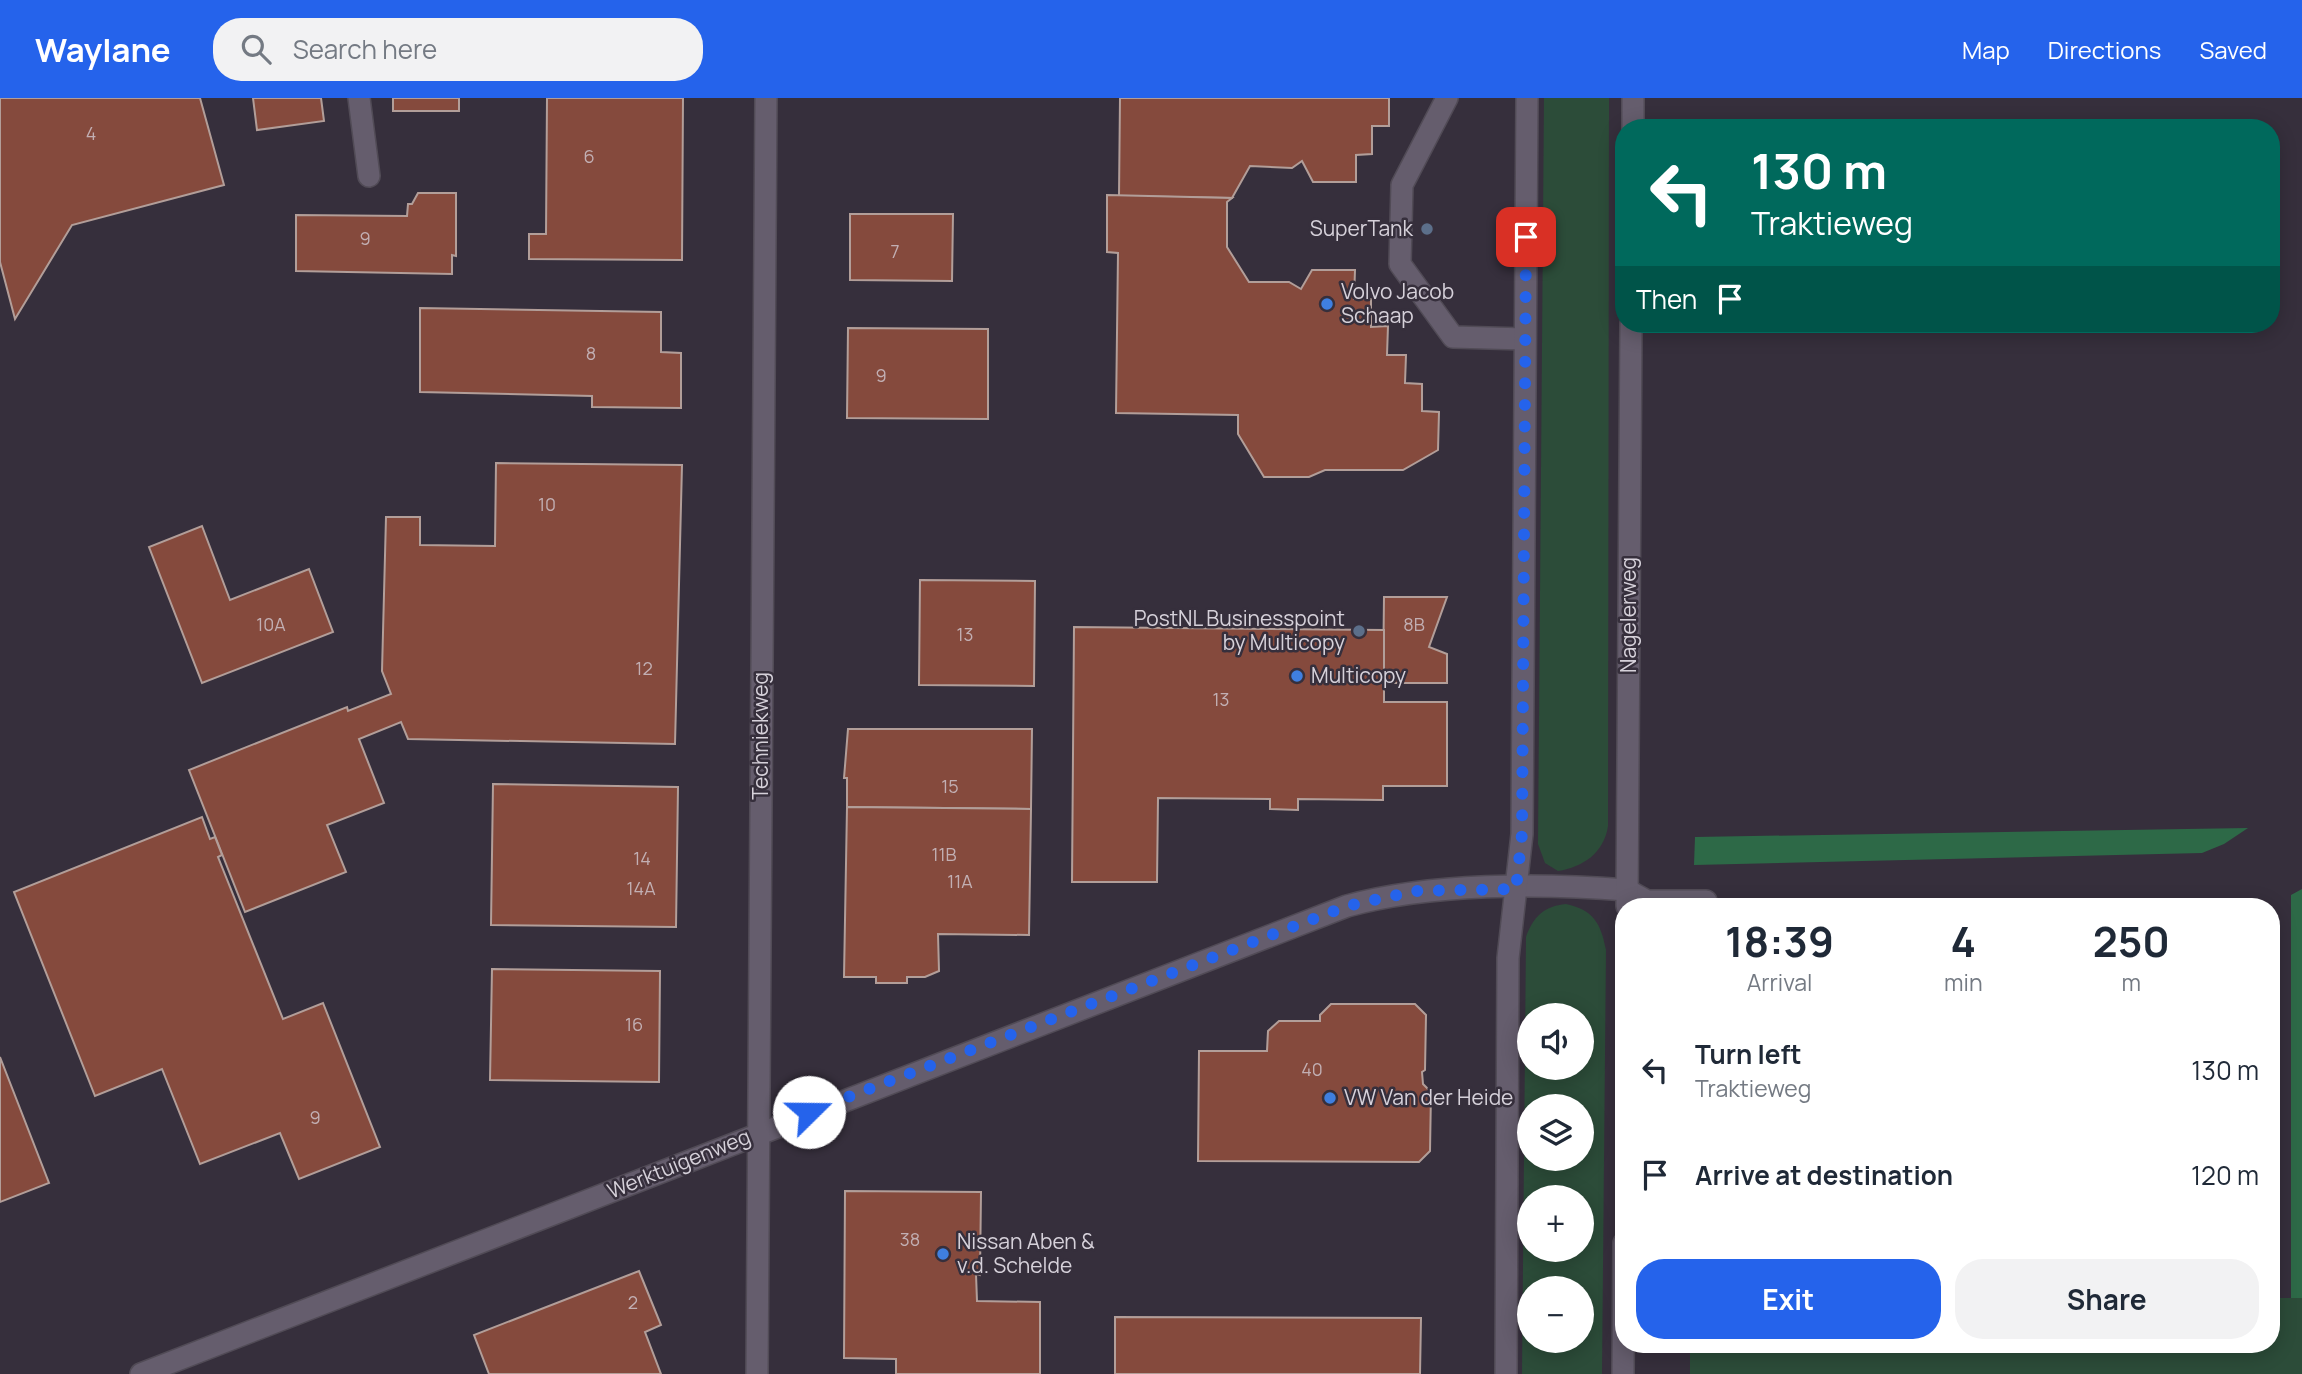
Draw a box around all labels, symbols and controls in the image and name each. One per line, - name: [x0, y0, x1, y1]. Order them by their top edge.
- search box: [213, 18, 703, 81]
- text: Waylane: [35, 27, 171, 72]
- icon: search: [237, 30, 275, 68]
- text: Search here: [293, 31, 437, 67]
- text: Map: [1962, 33, 2010, 66]
- text: Directions: [2048, 33, 2161, 66]
- text: Saved: [2199, 33, 2267, 66]
- house number: 4: [86, 121, 96, 145]
- text: 130 m: [1751, 137, 1887, 204]
- house number: 6: [583, 144, 595, 168]
- icon: left: [1636, 147, 1727, 238]
- text: Traktieweg: [1751, 201, 1913, 245]
- pin: [1496, 207, 1556, 267]
- place label: SuperTank: [1310, 214, 1414, 242]
- icon: arrive: [1507, 218, 1545, 256]
- marker: SuperTank: [1419, 221, 1435, 237]
- house number: 9: [359, 226, 371, 250]
- house number: 7: [890, 239, 900, 263]
- place label: Volvo Jacob Schaap: [1341, 277, 1454, 329]
- icon: arrive: [1711, 280, 1749, 318]
- text: Then: [1636, 281, 1697, 317]
- marker: Volvo Jacob Schaap: [1319, 296, 1335, 312]
- house number: 8: [586, 341, 596, 365]
- house number: 9: [875, 363, 887, 387]
- house number: 10: [538, 492, 556, 516]
- street label: Nagelerweg: [1614, 557, 1642, 673]
- place label: PostNL Businesspoint by Multicopy: [1134, 604, 1345, 656]
- house number: 10A: [256, 612, 286, 636]
- house number: 8B: [1403, 612, 1425, 636]
- house number: 13: [957, 622, 973, 646]
- marker: PostNL Businesspoint by Multicopy: [1351, 623, 1367, 639]
- house number: 12: [635, 656, 653, 680]
- place label: Multicopy: [1311, 661, 1406, 689]
- marker: Multicopy: [1289, 668, 1305, 684]
- street label: Techniekweg: [746, 672, 774, 800]
- house number: 13: [1213, 687, 1229, 711]
- house number: 15: [941, 774, 959, 798]
- house number: 11B: [931, 842, 957, 866]
- house number: 14: [633, 846, 651, 870]
- house number: 11A: [947, 869, 973, 893]
- house number: 14A: [626, 876, 656, 900]
- text: 18:39: [1725, 912, 1834, 970]
- text: 4: [1951, 912, 1976, 970]
- text: 250: [2093, 912, 2170, 970]
- text: Arrival: [1747, 966, 1812, 998]
- text: min: [1944, 966, 1983, 998]
- text: m: [2122, 966, 2141, 998]
- map controls: [1517, 1003, 1594, 1353]
- button: sound: [1517, 1003, 1594, 1080]
- house number: 16: [625, 1012, 643, 1036]
- text: Turn left: [1695, 1036, 1802, 1072]
- icon: left: [1636, 1051, 1674, 1089]
- text: 130 m: [2191, 1052, 2259, 1088]
- house number: 40: [1301, 1057, 1323, 1081]
- text: Traktieweg: [1695, 1072, 1811, 1104]
- position arrow: [772, 1075, 846, 1149]
- place label: VW Van der Heide: [1344, 1083, 1513, 1111]
- marker: VW Van der Heide: [1322, 1090, 1338, 1106]
- button: layers: [1517, 1094, 1594, 1171]
- house number: 9: [309, 1105, 321, 1129]
- street label: Werktuigenweg: [603, 1122, 754, 1204]
- icon: arrive: [1636, 1156, 1674, 1194]
- text: Arrive at destination: [1695, 1157, 1953, 1193]
- text: 120 m: [2191, 1157, 2259, 1193]
- button: +: [1517, 1185, 1594, 1262]
- house number: 38: [900, 1227, 920, 1251]
- place label: Nissan Aben & v.d. Schelde: [957, 1227, 1095, 1279]
- marker: Nissan Aben & v.d. Schelde: [935, 1246, 951, 1262]
- button: Exit: [1636, 1259, 1941, 1339]
- button: Share: [1955, 1259, 2259, 1339]
- button: −: [1517, 1276, 1594, 1353]
- house number: 2: [628, 1290, 638, 1314]

